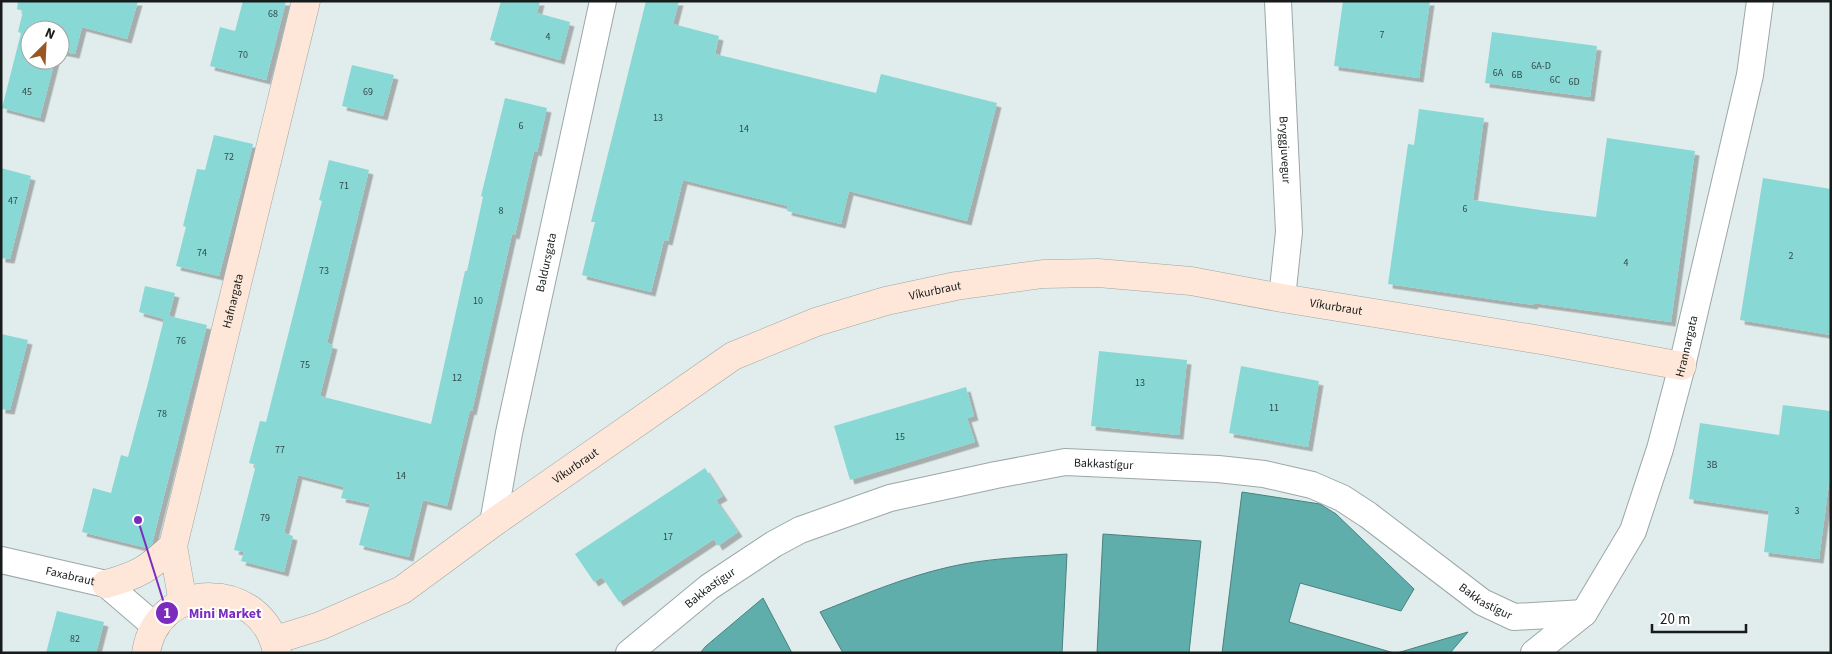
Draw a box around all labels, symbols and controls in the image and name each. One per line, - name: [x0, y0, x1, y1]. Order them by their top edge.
- house number: 68: [268, 7, 278, 21]
- north arrow: [20, 20, 70, 70]
- text: N: [42, 23, 58, 45]
- house number: 7: [1380, 28, 1385, 42]
- house number: 4: [546, 30, 551, 44]
- house number: 70: [238, 48, 248, 62]
- house number: 6A-D: [1531, 59, 1551, 73]
- house number: 6A: [1493, 66, 1504, 80]
- house number: 6B: [1512, 68, 1523, 82]
- house number: 6C: [1550, 73, 1561, 87]
- house number: 6D: [1568, 75, 1580, 89]
- house number: 45: [22, 85, 32, 99]
- house number: 69: [363, 85, 373, 99]
- house number: 13: [653, 111, 663, 125]
- street label: Bryggjuvegur: [1274, 116, 1295, 185]
- house number: 6: [519, 119, 524, 133]
- house number: 14: [739, 122, 749, 136]
- house number: 72: [224, 150, 234, 164]
- house number: 71: [339, 179, 349, 193]
- house number: 47: [8, 194, 18, 208]
- house number: 6: [1463, 202, 1468, 216]
- house number: 8: [499, 204, 504, 218]
- street label: Baldursgata: [532, 231, 561, 294]
- house number: 74: [197, 246, 207, 260]
- house number: 2: [1789, 249, 1794, 263]
- house number: 4: [1624, 256, 1629, 270]
- house number: 73: [319, 264, 329, 278]
- street label: Hafnargata: [218, 272, 248, 330]
- street label: Víkurbraut: [907, 277, 962, 305]
- house number: 10: [473, 294, 483, 308]
- street label: Víkurbraut: [1309, 295, 1364, 320]
- street label: Hrannargata: [1671, 314, 1703, 379]
- house number: 76: [176, 334, 186, 348]
- house number: 75: [300, 358, 310, 372]
- house number: 12: [452, 371, 462, 385]
- house number: 13: [1135, 376, 1145, 390]
- house number: 11: [1269, 401, 1279, 415]
- house number: 78: [157, 407, 167, 421]
- house number: 15: [895, 430, 905, 444]
- house number: 77: [275, 443, 285, 457]
- street label: Víkurbraut: [549, 444, 602, 488]
- street label: Bakkastígur: [1073, 454, 1135, 474]
- house number: 3B: [1707, 458, 1718, 472]
- house number: 14: [396, 469, 406, 483]
- house number: 3: [1795, 504, 1800, 518]
- house number: 79: [260, 511, 270, 525]
- house number: 17: [663, 530, 673, 544]
- street label: Faxabraut: [44, 562, 96, 590]
- street label: Bakkastígur: [681, 563, 740, 613]
- street label: Bakkastígur: [1455, 579, 1516, 624]
- callout: Mini Market: [154, 598, 272, 627]
- scale bar: [1652, 602, 1746, 634]
- text: 1: [163, 603, 171, 624]
- text: Mini Market: [189, 604, 262, 624]
- text: 20 m: [1660, 609, 1690, 630]
- house number: 82: [70, 632, 80, 646]

